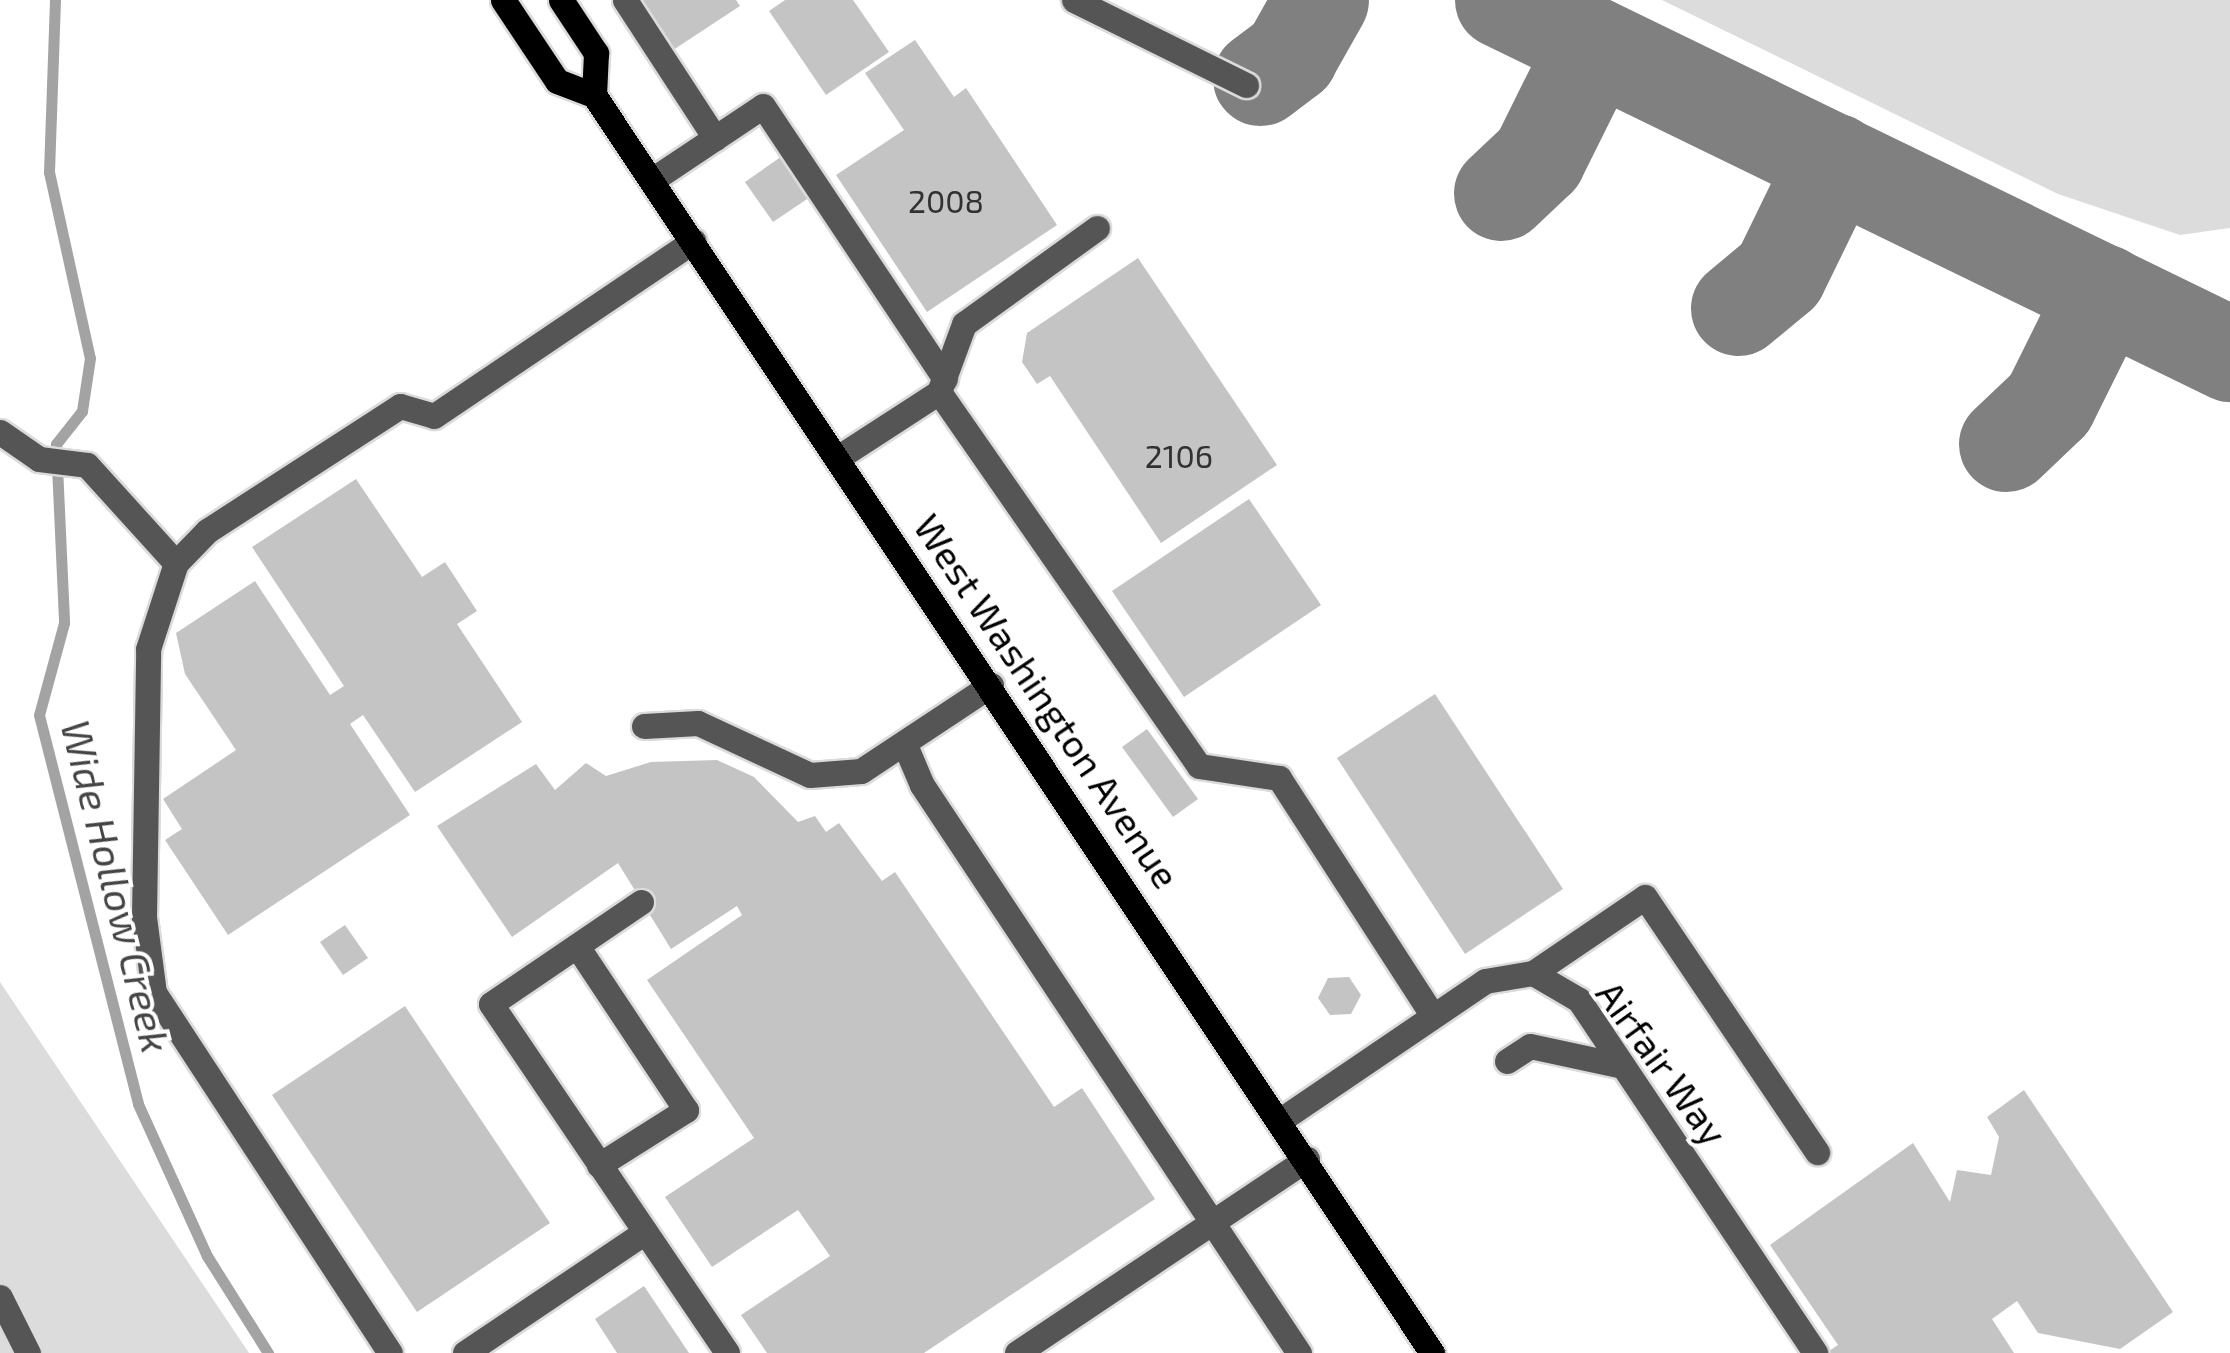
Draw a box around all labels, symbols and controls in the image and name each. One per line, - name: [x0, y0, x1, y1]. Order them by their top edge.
- house number: 2008: [908, 181, 984, 219]
- house number: 2106: [1145, 436, 1213, 474]
- street label: West Washington Avenue: [904, 505, 1190, 897]
- water label: Wide Hollow Creek: [52, 715, 182, 1057]
- street label: Airfair Way: [1587, 971, 1737, 1155]

